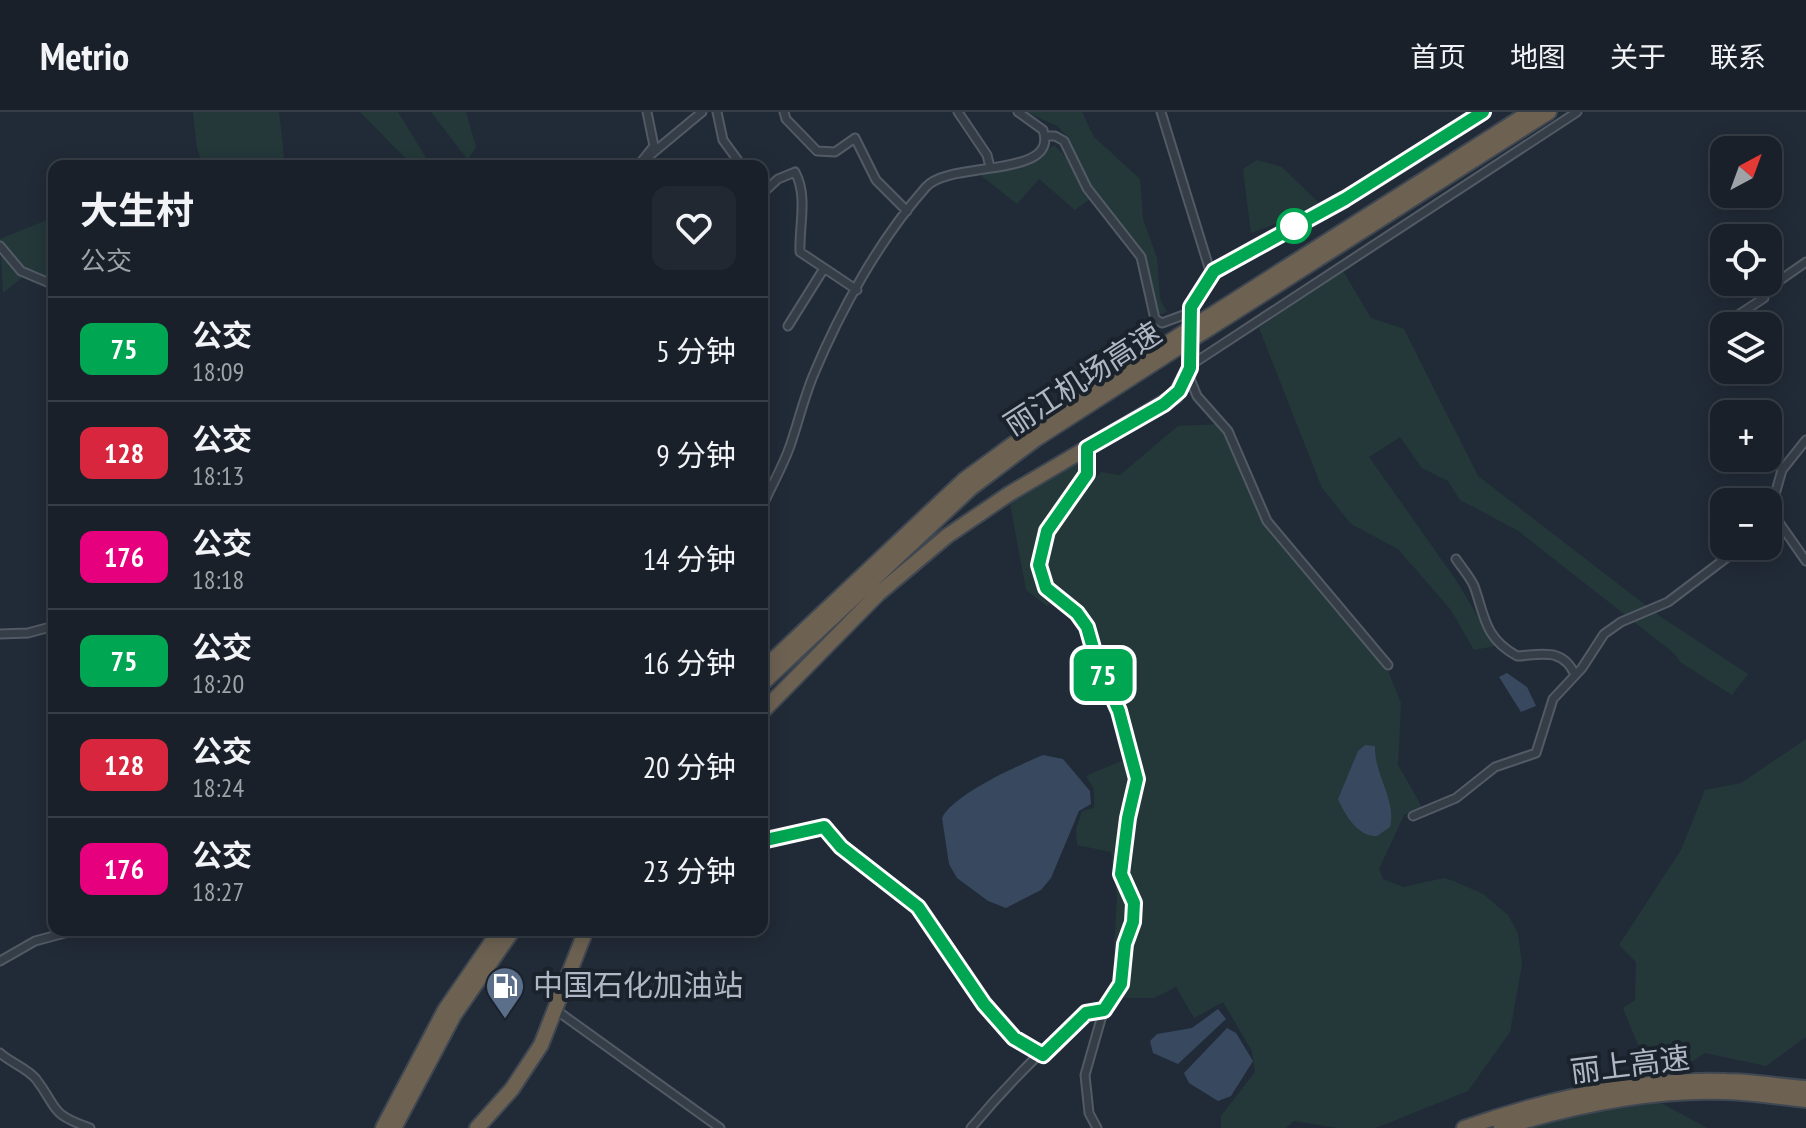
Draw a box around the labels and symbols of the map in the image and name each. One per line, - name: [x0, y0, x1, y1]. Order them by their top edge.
- north arrow: [1710, 136, 1782, 208]
- unlabelled marker: [1277, 209, 1311, 243]
- street label: 丽江机场高速: [996, 312, 1168, 443]
- line badge: 75: [1067, 649, 1139, 701]
- fuel station icon: 中国石化加油站: [484, 965, 526, 1020]
- place label: 中国石化加油站: [533, 965, 743, 1004]
- street label: 丽上高速: [1568, 1037, 1692, 1090]

